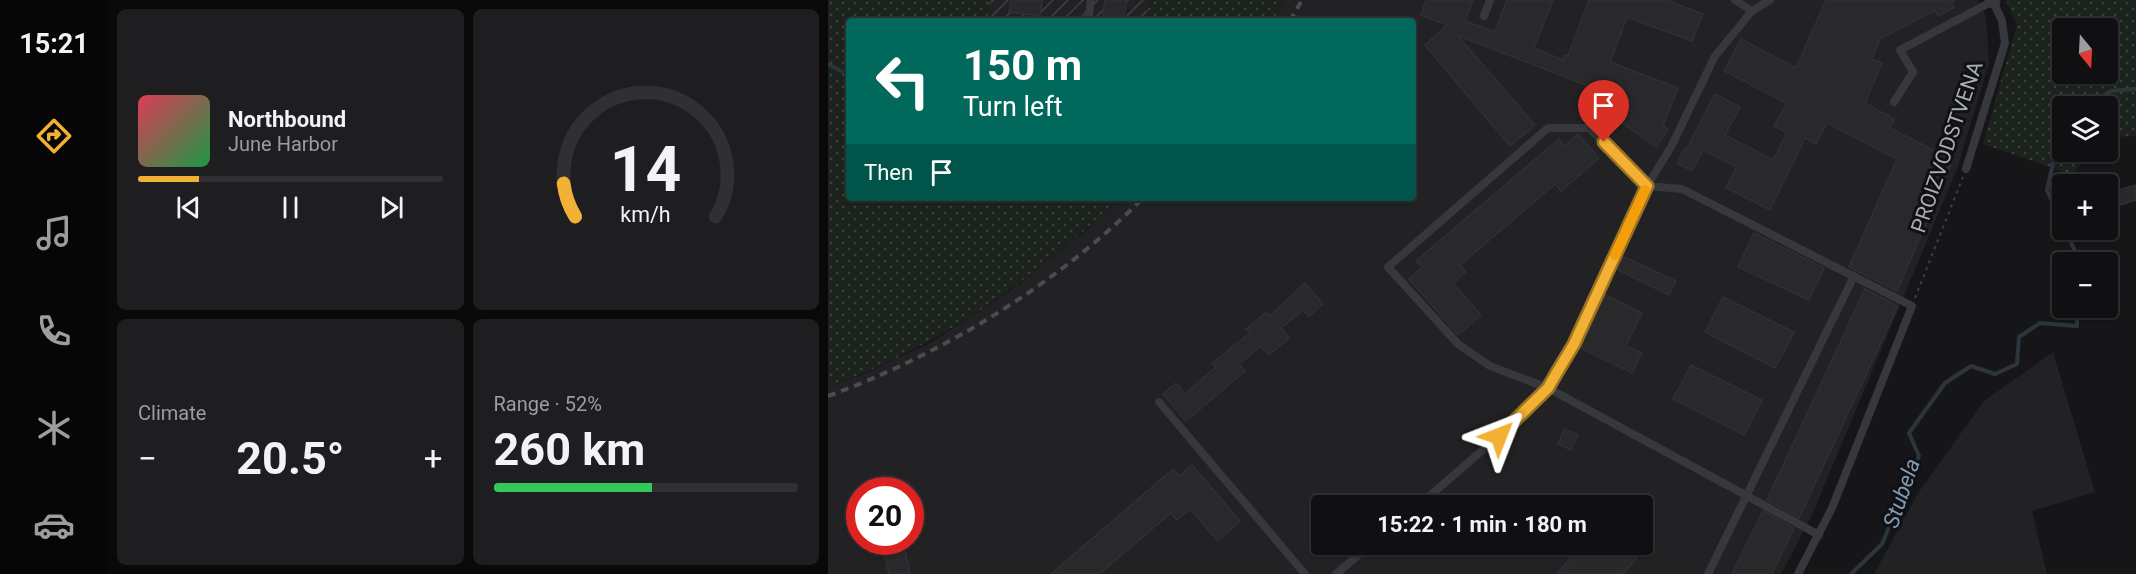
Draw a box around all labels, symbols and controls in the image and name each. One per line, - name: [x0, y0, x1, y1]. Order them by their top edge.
- north arrow: [2052, 18, 2118, 84]
- map controls: [2052, 18, 2118, 318]
- text: 15:21: [19, 28, 89, 60]
- text: 150 m: [963, 41, 1082, 90]
- icon: left: [864, 42, 942, 120]
- street label: PROIZVODSTVENA: [1906, 58, 1988, 236]
- pin: [1578, 80, 1629, 142]
- icon: arrive: [1587, 89, 1620, 122]
- text: Turn left: [963, 91, 1063, 123]
- button: layers: [2052, 96, 2118, 162]
- text: Northbound: [228, 107, 346, 132]
- icon: directions: [33, 115, 75, 157]
- text: June Harbor: [228, 132, 338, 156]
- text: 14: [610, 133, 682, 206]
- icon: arrive: [925, 156, 958, 189]
- text: Then: [864, 160, 913, 185]
- button: +: [2052, 174, 2118, 240]
- icon: previous: [172, 191, 205, 224]
- icon: pause: [274, 191, 307, 224]
- icon: next: [375, 191, 408, 224]
- text: km/h: [621, 202, 671, 227]
- icon: music: [33, 212, 75, 254]
- button: −: [2052, 252, 2118, 318]
- icon: phone: [33, 310, 75, 352]
- text: Range · 52%: [494, 392, 602, 416]
- text: Climate: [138, 401, 206, 425]
- position arrow: [1467, 404, 1531, 468]
- icon: climate: [33, 407, 75, 449]
- text: 260 km: [494, 423, 645, 476]
- text: 20.5°: [236, 432, 344, 485]
- text: −: [138, 439, 157, 478]
- text: +: [424, 439, 443, 478]
- water label: Stubela: [1878, 455, 1925, 531]
- speed limit sign: 20: [846, 477, 924, 555]
- icon: car: [33, 504, 75, 546]
- text: 15:22 · 1 min · 180 m: [1377, 512, 1587, 537]

